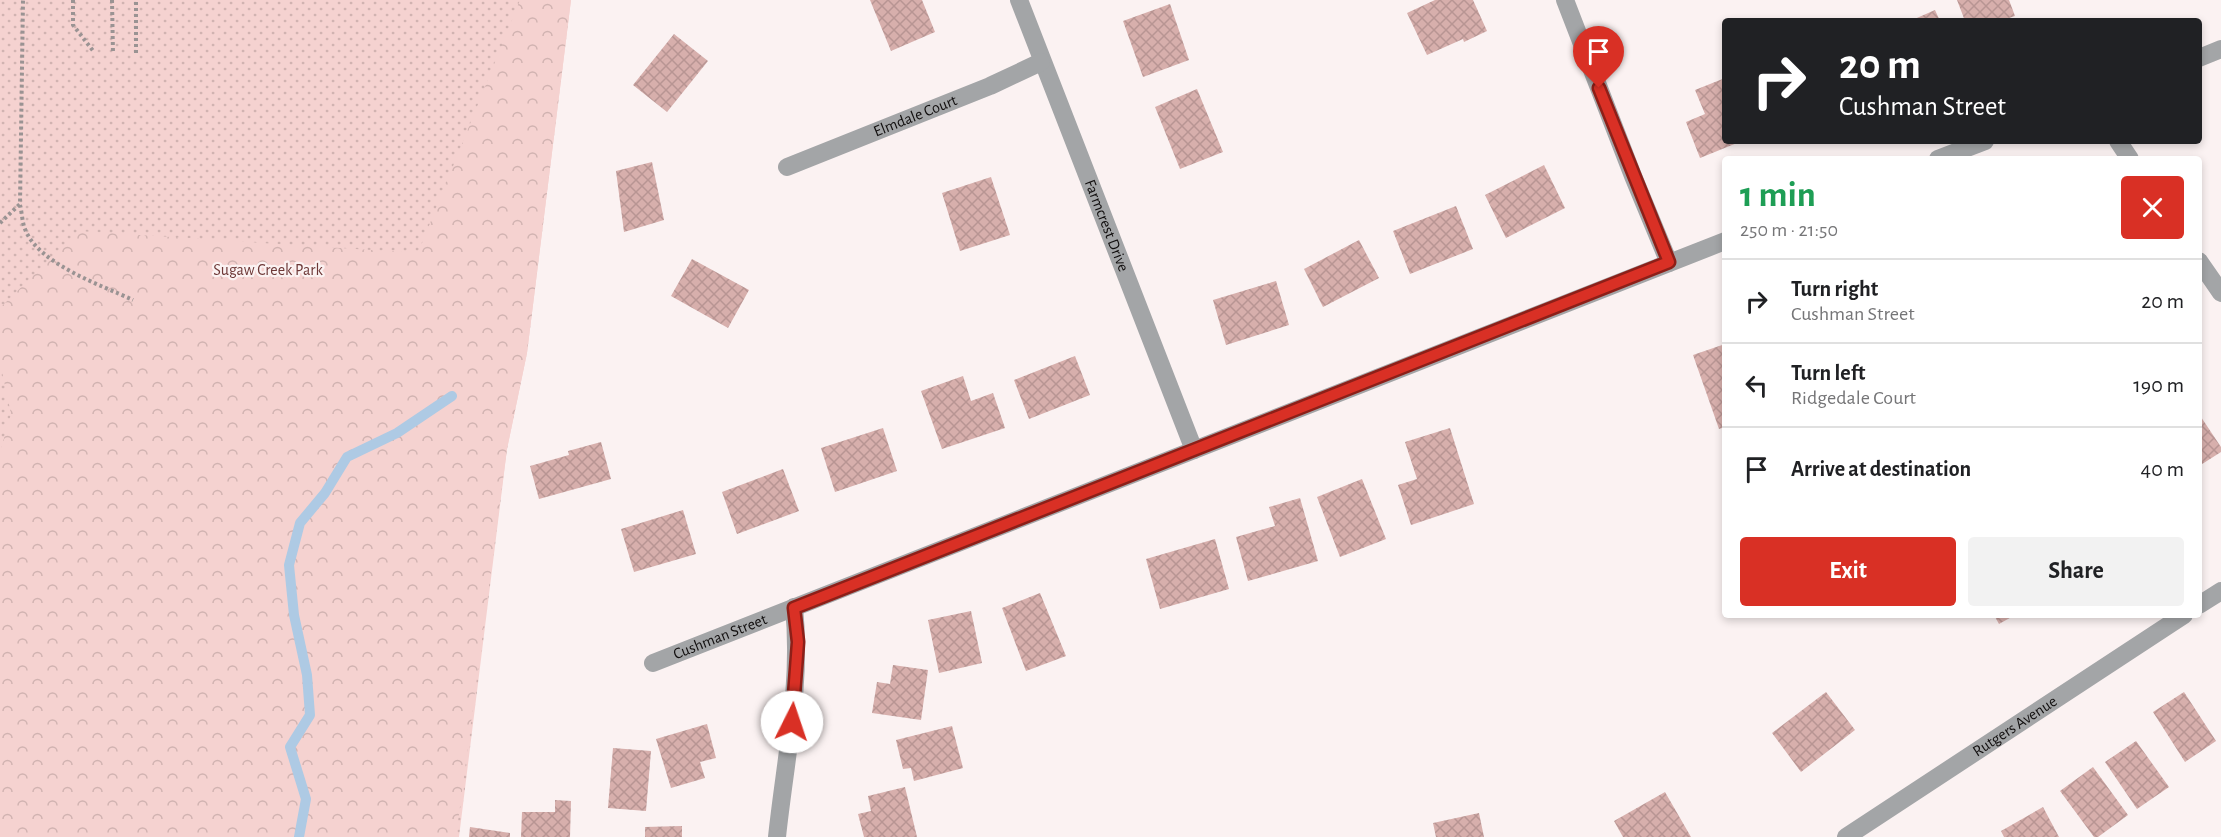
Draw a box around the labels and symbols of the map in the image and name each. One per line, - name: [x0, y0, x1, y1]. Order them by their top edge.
- pin: [1573, 26, 1624, 88]
- street label: Elmdale Court: [871, 92, 959, 140]
- street label: Farmcrest Drive: [1082, 177, 1132, 274]
- park label: Sugaw Creek Park: [213, 262, 323, 278]
- street label: Cushman Street: [671, 611, 769, 662]
- position arrow: [760, 690, 824, 754]
- street label: Rutgers Avenue: [1970, 693, 2060, 759]

